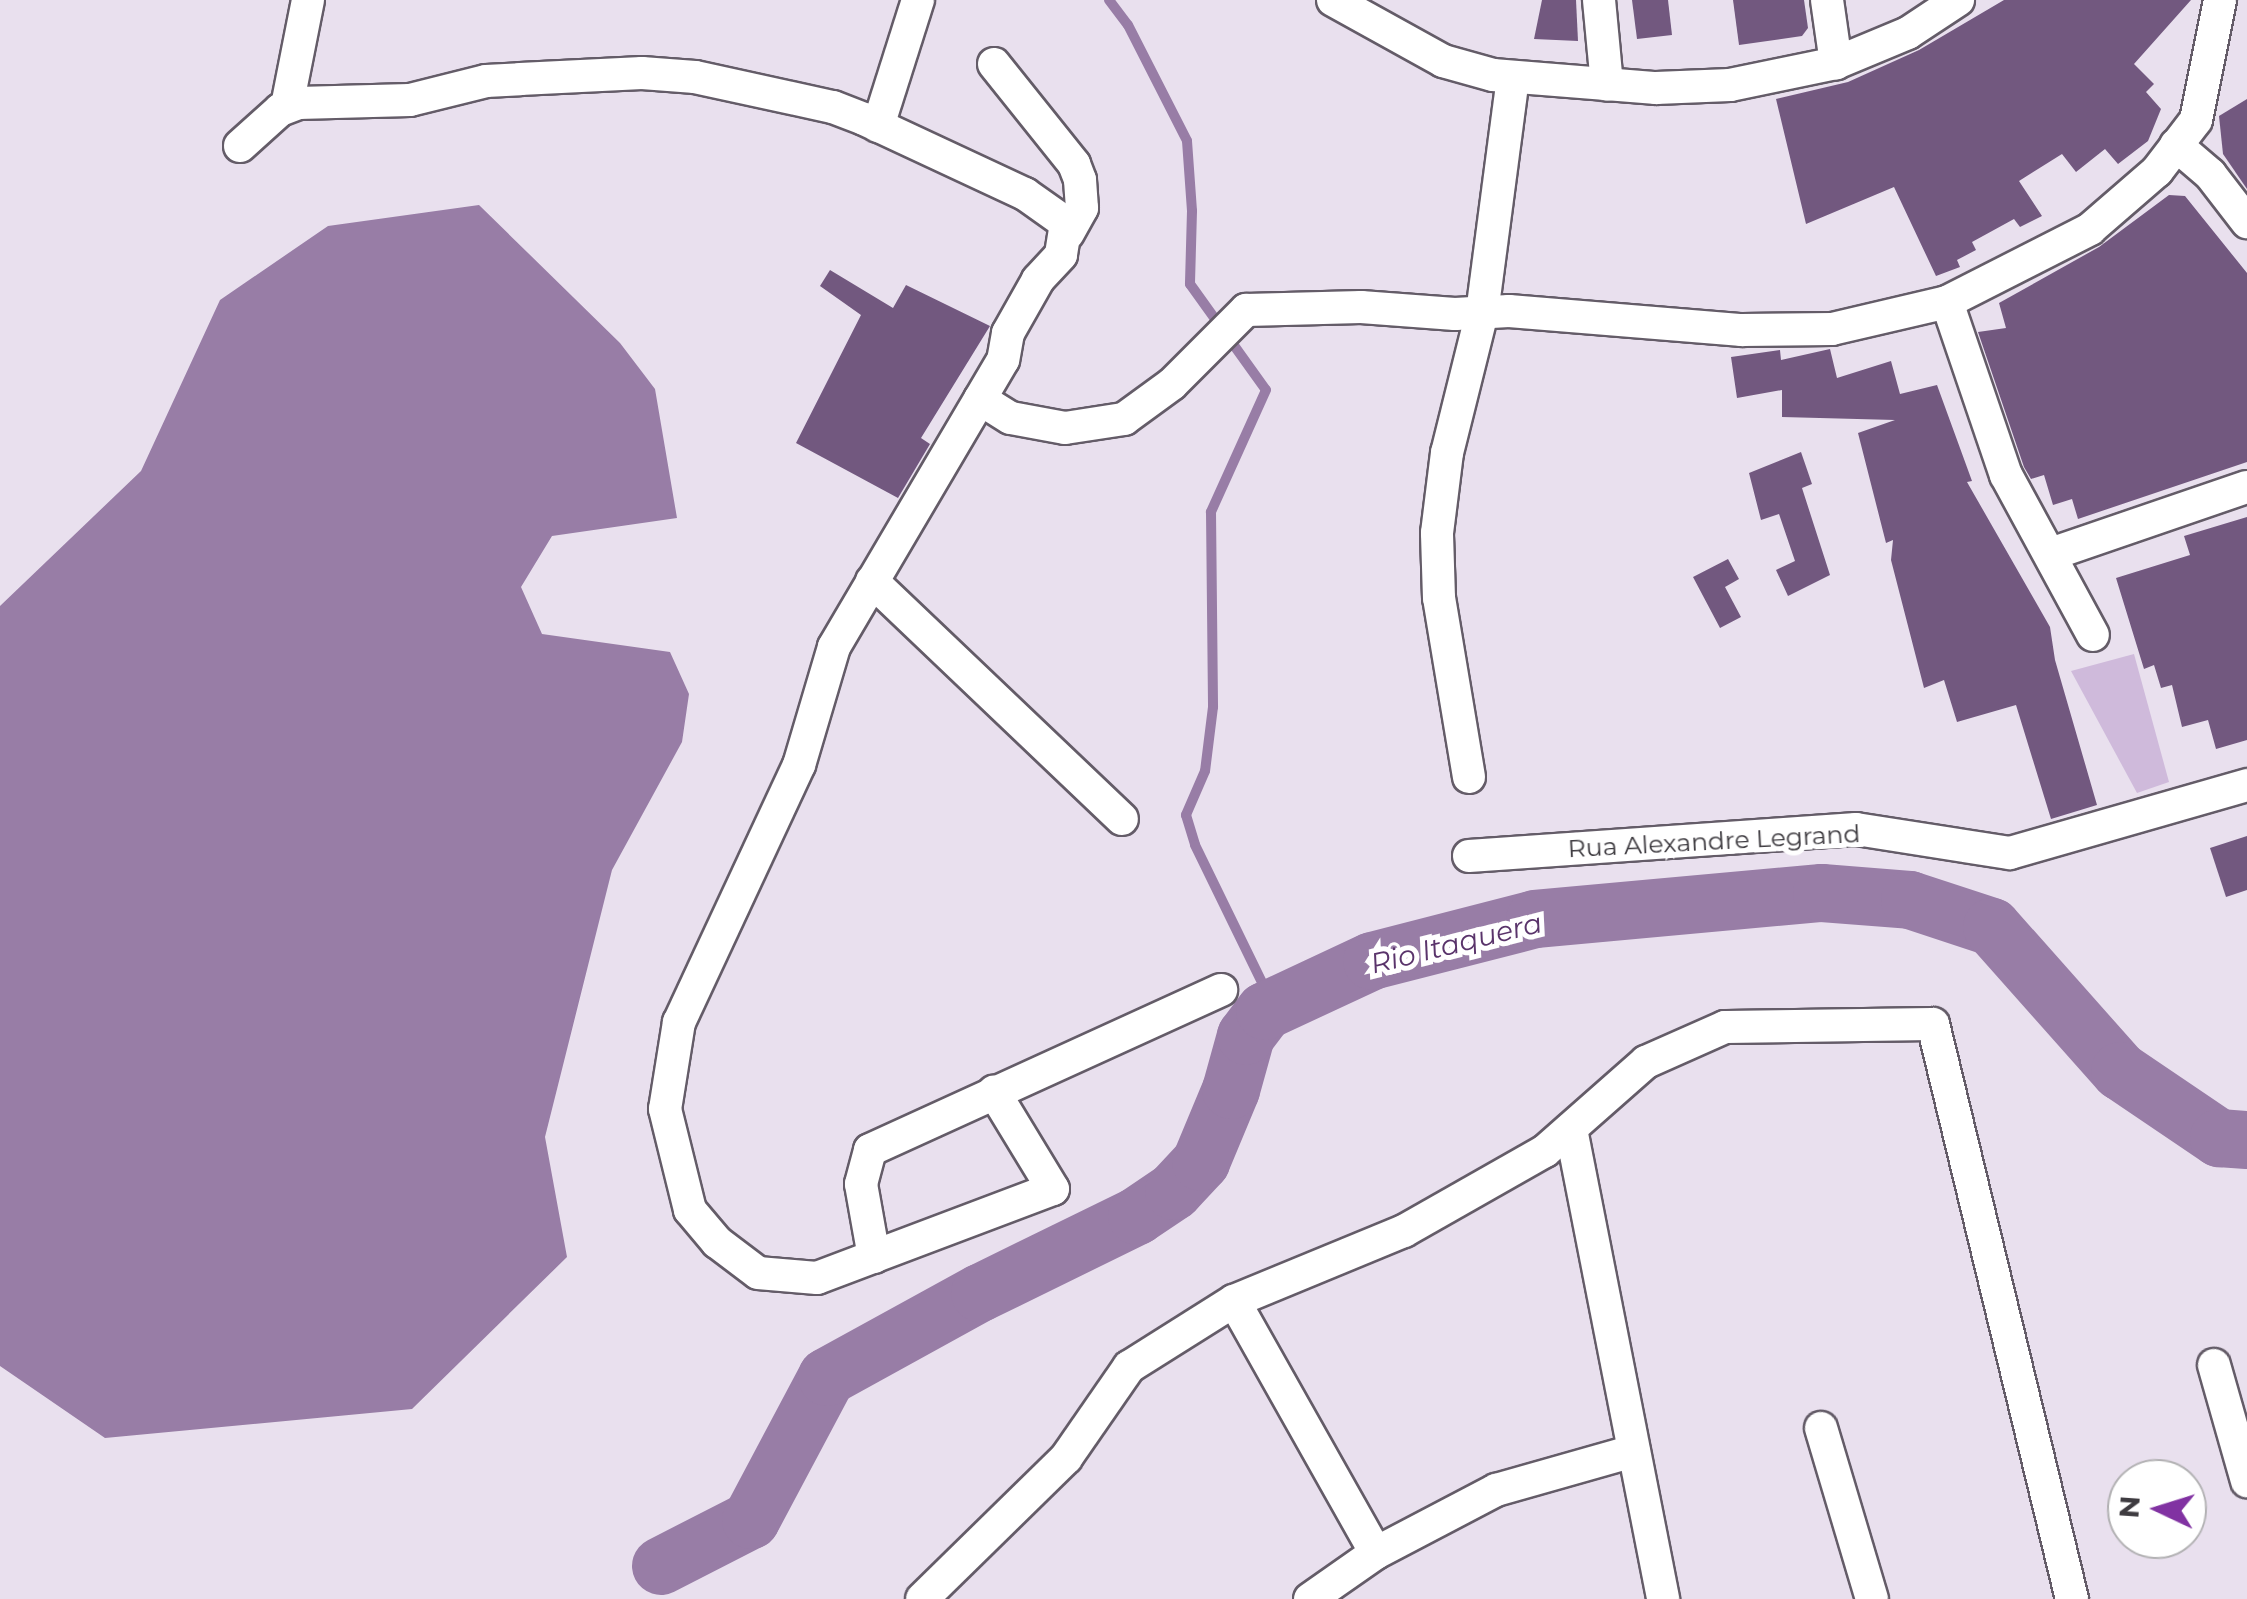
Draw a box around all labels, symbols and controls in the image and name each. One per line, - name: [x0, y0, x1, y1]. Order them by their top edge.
- street label: Rua Alexandre Legrand: [1567, 818, 1861, 864]
- water label: Rio Itaquera: [1367, 905, 1545, 981]
- north arrow: [2107, 1459, 2207, 1559]
- text: N: [2111, 1495, 2147, 1520]

